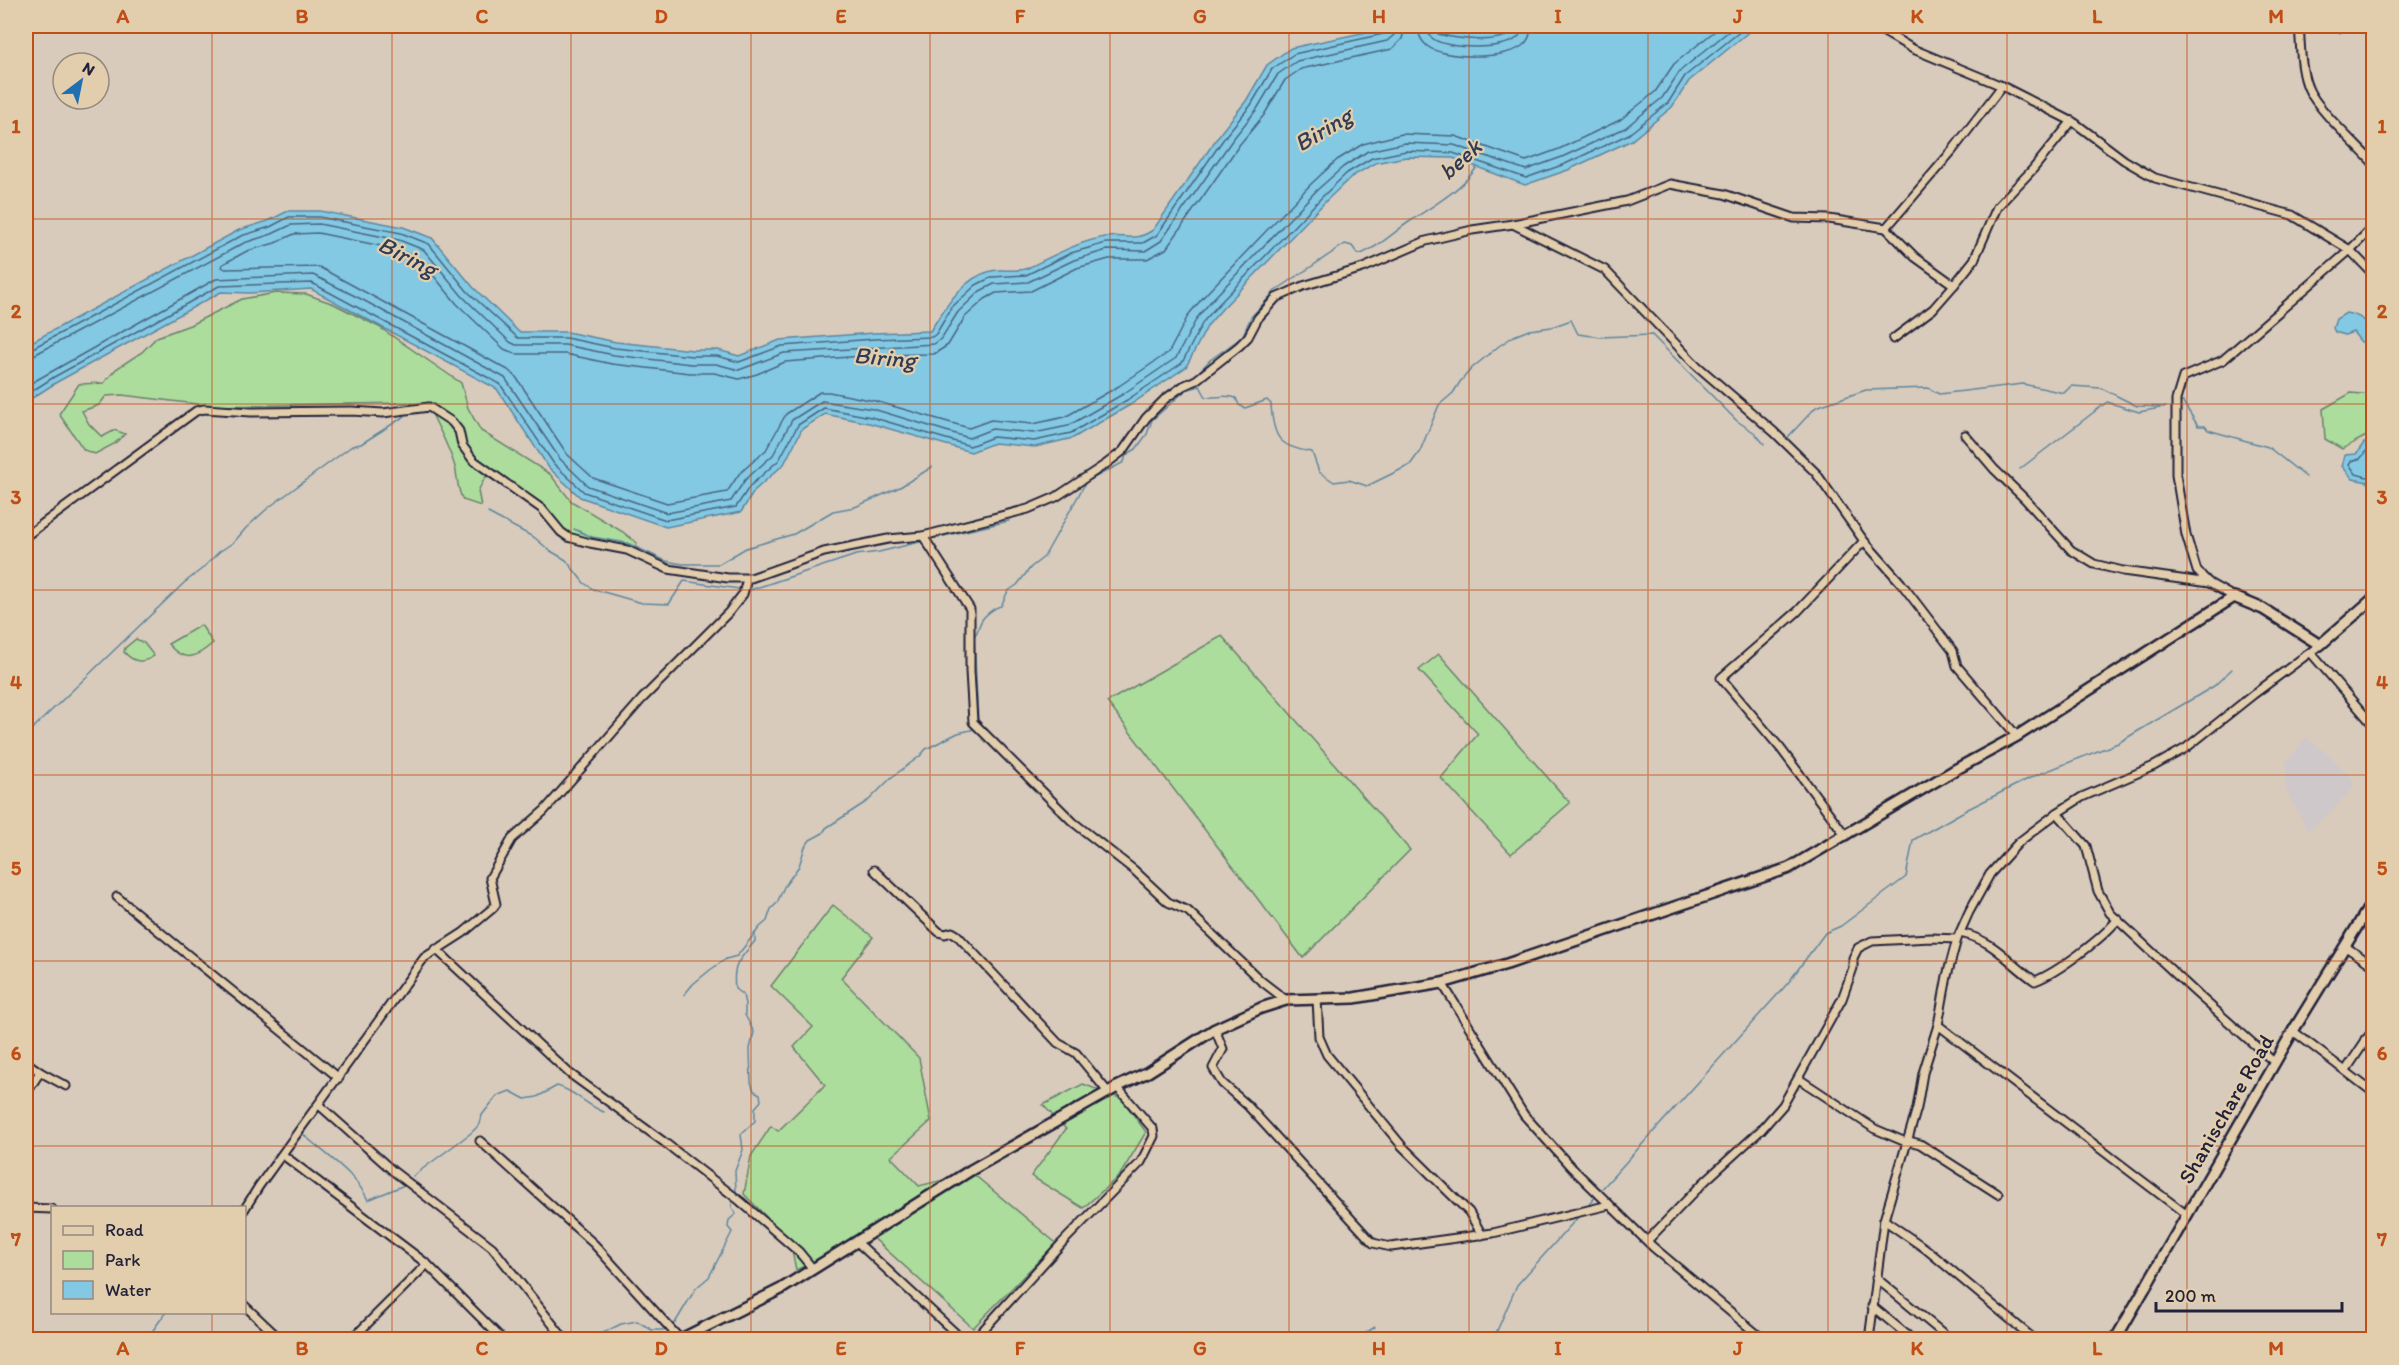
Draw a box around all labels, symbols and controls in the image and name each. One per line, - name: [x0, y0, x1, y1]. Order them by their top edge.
- text: A: [116, 4, 130, 28]
- text: B: [296, 4, 309, 28]
- text: C: [476, 4, 489, 28]
- text: D: [654, 4, 668, 28]
- text: E: [835, 4, 847, 28]
- text: F: [1015, 4, 1026, 28]
- text: G: [1193, 4, 1207, 28]
- text: H: [1372, 4, 1386, 28]
- text: I: [1554, 4, 1562, 28]
- text: J: [1732, 4, 1743, 28]
- text: K: [1911, 4, 1925, 28]
- text: L: [2092, 4, 2103, 28]
- text: M: [2268, 4, 2284, 28]
- north arrow: [51, 51, 111, 111]
- text: N: [79, 58, 98, 80]
- water label: Biring: [1289, 99, 1360, 158]
- text: 1: [11, 114, 21, 138]
- text: 1: [2377, 114, 2387, 138]
- water label: beek: [1433, 131, 1489, 186]
- water label: Biring: [374, 229, 445, 284]
- text: 2: [11, 299, 22, 323]
- text: 2: [2377, 299, 2388, 323]
- water label: Biring: [853, 340, 920, 374]
- text: 3: [11, 485, 22, 509]
- text: 3: [2377, 485, 2388, 509]
- text: 4: [10, 670, 22, 694]
- text: 4: [2376, 670, 2388, 694]
- text: 5: [11, 856, 22, 880]
- text: 5: [2377, 856, 2388, 880]
- street label: Shanischare Road: [2172, 1029, 2280, 1189]
- text: 6: [11, 1041, 22, 1065]
- text: 6: [2377, 1041, 2388, 1065]
- legend: [51, 1206, 246, 1314]
- text: Road: [105, 1219, 144, 1241]
- text: 7: [10, 1227, 21, 1251]
- text: 7: [2376, 1227, 2387, 1251]
- text: Park: [105, 1249, 140, 1271]
- scale bar: [2156, 1275, 2342, 1313]
- text: Water: [105, 1279, 151, 1301]
- text: 200 m: [2165, 1285, 2216, 1307]
- text: A: [116, 1336, 130, 1360]
- text: B: [296, 1336, 309, 1360]
- text: C: [476, 1336, 489, 1360]
- text: D: [654, 1336, 668, 1360]
- text: E: [835, 1336, 847, 1360]
- text: F: [1015, 1336, 1026, 1360]
- text: G: [1193, 1336, 1207, 1360]
- text: H: [1372, 1336, 1386, 1360]
- text: I: [1554, 1336, 1562, 1360]
- text: J: [1732, 1336, 1743, 1360]
- text: K: [1911, 1336, 1925, 1360]
- text: L: [2092, 1336, 2103, 1360]
- text: M: [2268, 1336, 2284, 1360]

